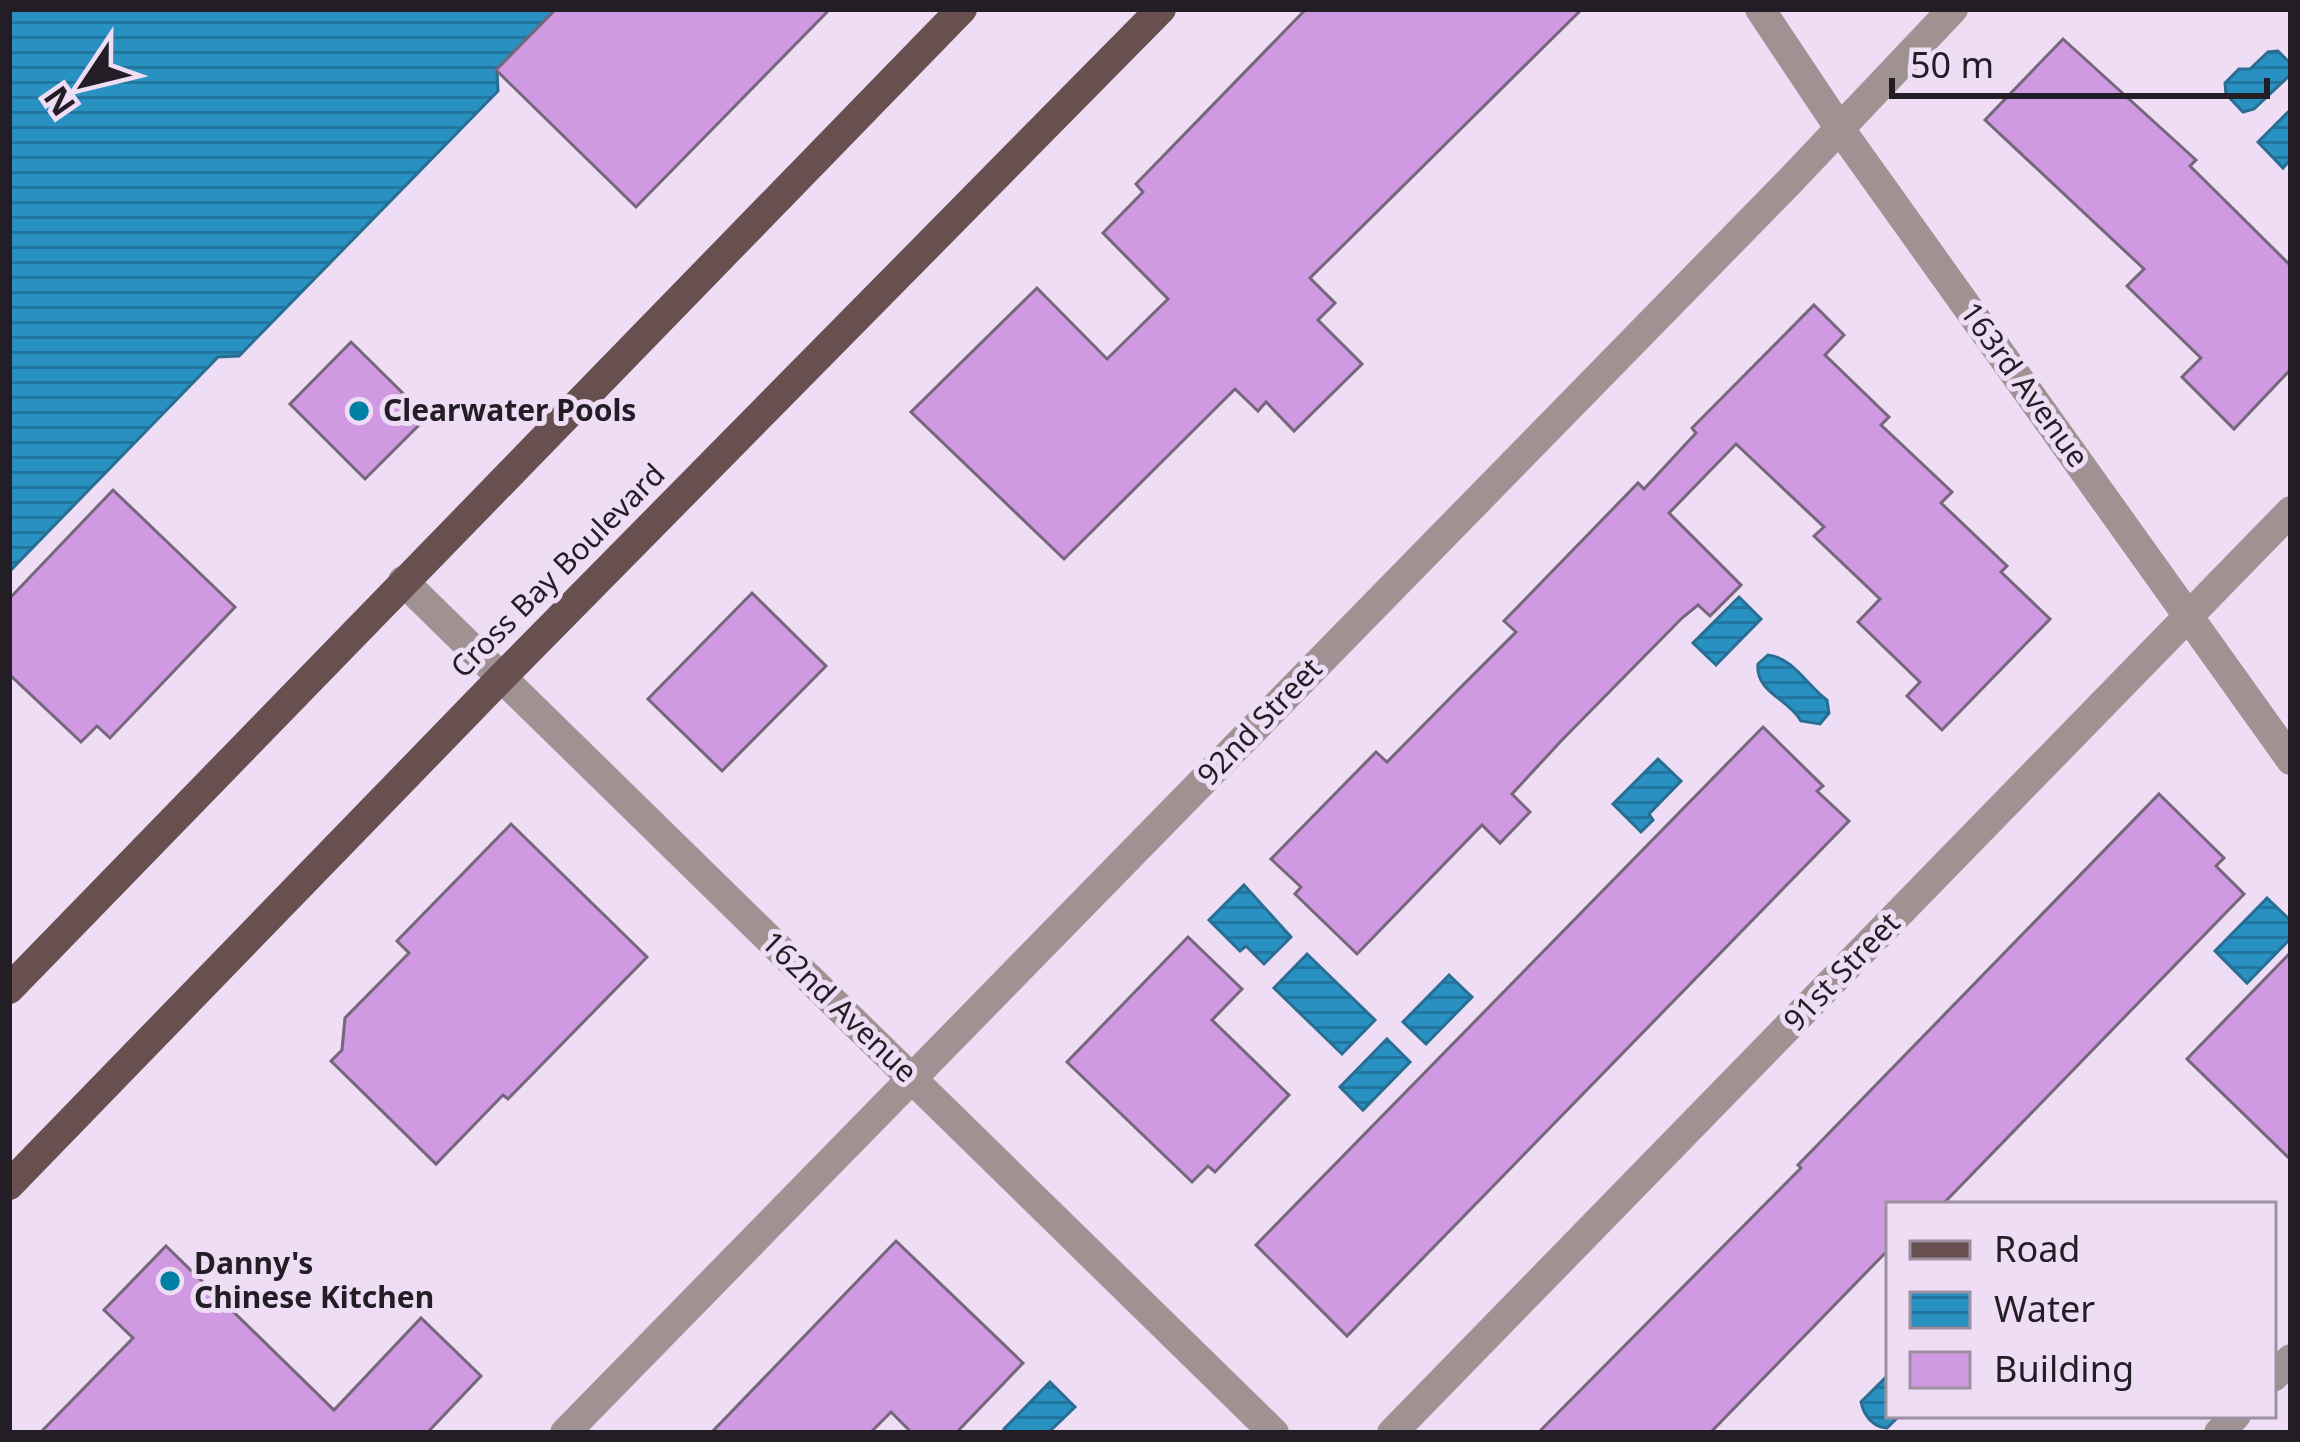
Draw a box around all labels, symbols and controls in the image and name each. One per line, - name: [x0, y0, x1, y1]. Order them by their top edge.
- north arrow: [24, 24, 144, 144]
- scale bar: [1892, 24, 2267, 98]
- text: 50 m: [1910, 40, 1994, 89]
- text: N: [33, 78, 85, 125]
- street label: 163rd Avenue: [1951, 293, 2099, 475]
- place label: Clearwater Pools: [383, 389, 636, 430]
- marker: Clearwater Pools: [346, 398, 372, 424]
- street label: Cross Bay Boulevard: [441, 454, 673, 686]
- street label: 92nd Street: [1188, 648, 1330, 794]
- street label: 91st Street: [1774, 902, 1908, 1040]
- street label: 162nd Avenue: [753, 921, 927, 1091]
- legend: [1886, 1202, 2276, 1418]
- text: Road: [1994, 1224, 2081, 1273]
- place label: Danny's Chinese Kitchen: [194, 1242, 434, 1317]
- marker: Danny's Chinese Kitchen: [157, 1268, 183, 1294]
- text: Water: [1994, 1284, 2095, 1333]
- text: Building: [1994, 1344, 2134, 1393]

